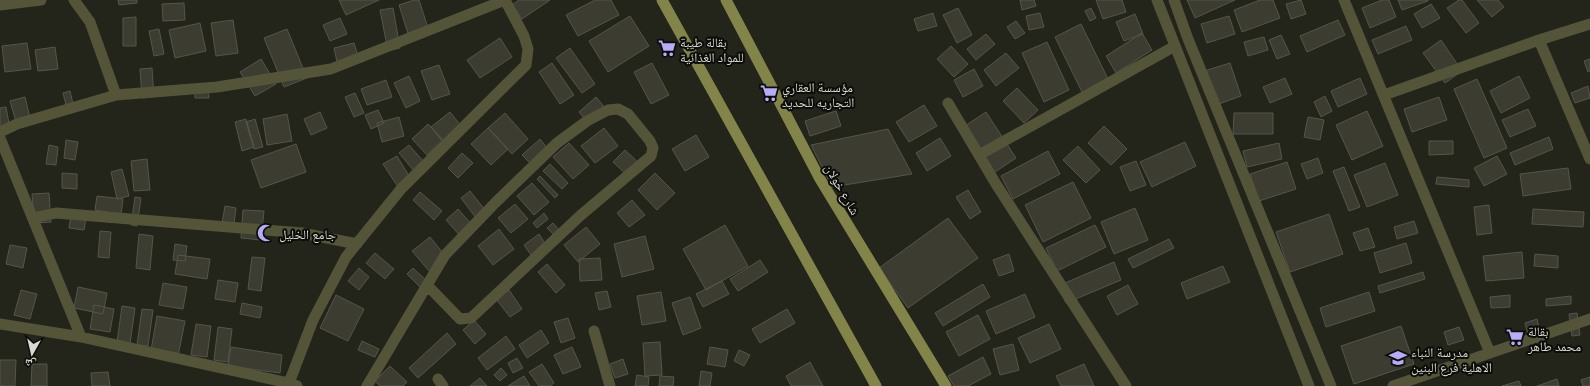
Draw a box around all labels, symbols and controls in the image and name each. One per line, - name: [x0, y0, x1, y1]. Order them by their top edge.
- place label: بقالة طيبة للمواد الغذائية: [680, 33, 744, 66]
- supermarket icon: بقالة طيبة للمواد الغذائية: [657, 38, 677, 58]
- place label: مؤسسة العقاري التجاريه للحديد: [782, 78, 854, 111]
- supermarket icon: مؤسسة العقاري التجاريه للحديد: [759, 83, 779, 103]
- street label: شارع خولان: [820, 160, 865, 219]
- mosque icon: جامع الخليل: [256, 223, 276, 243]
- place label: جامع الخليل: [279, 225, 336, 244]
- place label: بقالة محمد طاهر: [1527, 322, 1581, 355]
- supermarket icon: بقالة محمد طاهر: [1505, 327, 1525, 347]
- north arrow: [12, 334, 52, 374]
- place label: مدرسة النباء الاهلية فرع البنين: [1411, 343, 1492, 377]
- school or university icon: مدرسة النباء الاهلية فرع البنين: [1388, 348, 1408, 368]
- text: ش: [23, 355, 38, 373]

